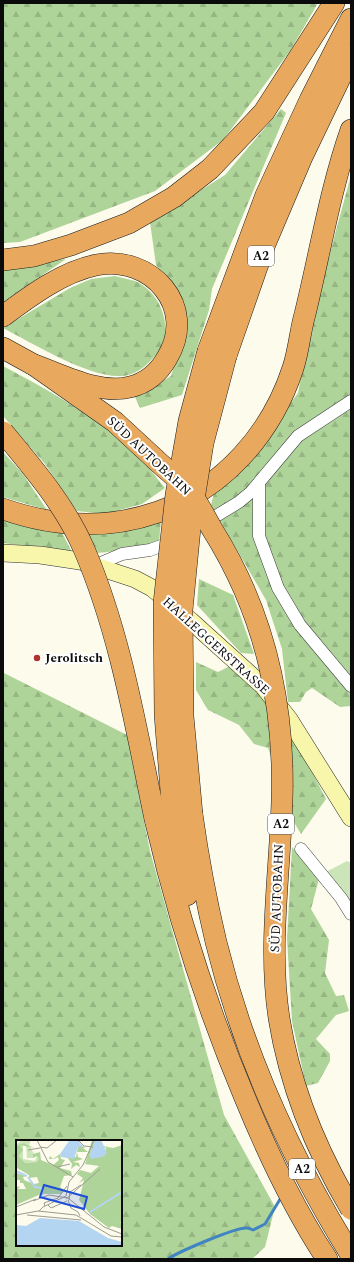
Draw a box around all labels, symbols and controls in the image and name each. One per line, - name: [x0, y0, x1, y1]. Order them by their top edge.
- road number: A2: [248, 246, 274, 266]
- street label: SÜD AUTOBAHN: [102, 412, 196, 500]
- street label: HALLEGGERSTRASSE: [158, 592, 274, 700]
- place label: Jerolitsch: [45, 648, 103, 668]
- marker: Jerolitsch: [32, 653, 42, 663]
- road number: A2: [268, 814, 294, 834]
- street label: SÜD AUTOBAHN: [265, 843, 289, 953]
- inset map: [16, 1140, 122, 1246]
- road number: A2: [289, 1159, 315, 1179]

